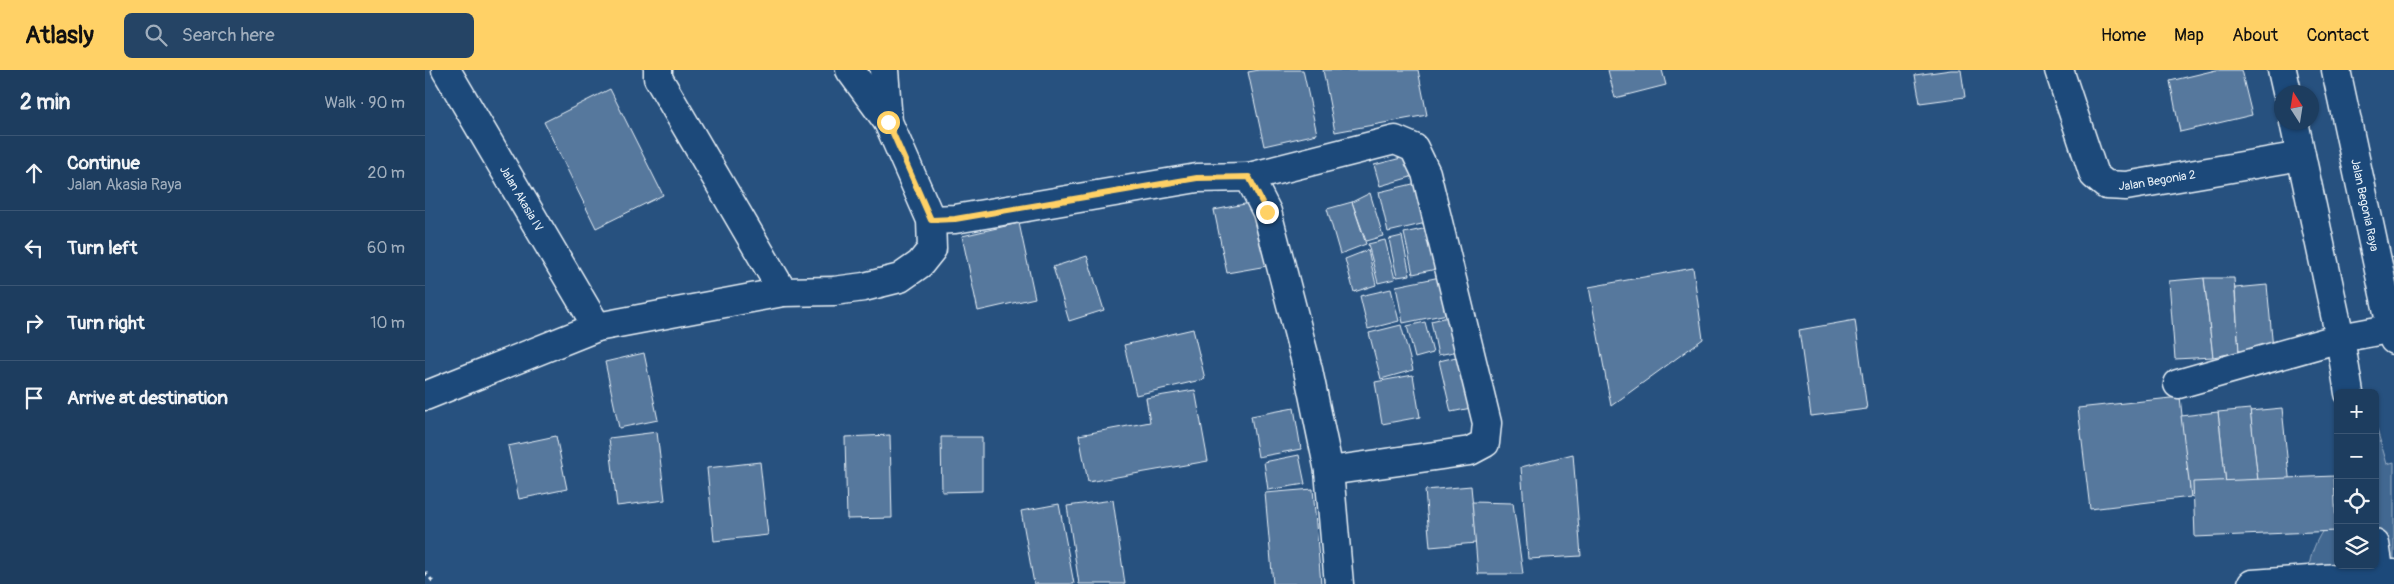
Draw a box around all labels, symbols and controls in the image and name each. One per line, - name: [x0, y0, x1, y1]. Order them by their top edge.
- search box: [124, 13, 474, 58]
- text: Atlasly: [25, 21, 94, 50]
- icon: search: [142, 21, 170, 49]
- text: Search here: [182, 23, 275, 47]
- text: Home: [2101, 24, 2146, 47]
- text: Map: [2174, 24, 2204, 47]
- text: About: [2232, 24, 2278, 47]
- text: Contact: [2306, 24, 2369, 47]
- north arrow: [2274, 85, 2319, 130]
- text: 2 min: [20, 89, 70, 116]
- text: Walk · 90 m: [324, 93, 405, 113]
- route start: [877, 111, 900, 134]
- text: Continue: [67, 151, 140, 175]
- street label: Jalan Begonia Raya: [2348, 157, 2382, 253]
- icon: ahead: [20, 159, 48, 187]
- text: 20 m: [367, 163, 405, 183]
- street label: Jalan Akasia IV: [496, 163, 547, 234]
- street label: Jalan Begonia 2: [2118, 167, 2197, 194]
- text: Jalan Akasia Raya: [67, 175, 182, 195]
- route end: [1256, 201, 1279, 224]
- icon: left: [20, 234, 48, 262]
- text: Turn left: [67, 236, 137, 260]
- text: 60 m: [367, 238, 405, 258]
- icon: right: [20, 309, 48, 337]
- text: Turn right: [67, 311, 145, 335]
- text: 10 m: [370, 313, 405, 333]
- icon: arrive: [20, 384, 48, 412]
- text: Arrive at destination: [67, 386, 228, 410]
- map controls: [2334, 389, 2379, 569]
- button: +: [2334, 389, 2379, 434]
- button: −: [2334, 434, 2379, 479]
- button: locate: [2334, 479, 2379, 524]
- button: layers: [2334, 524, 2379, 569]

